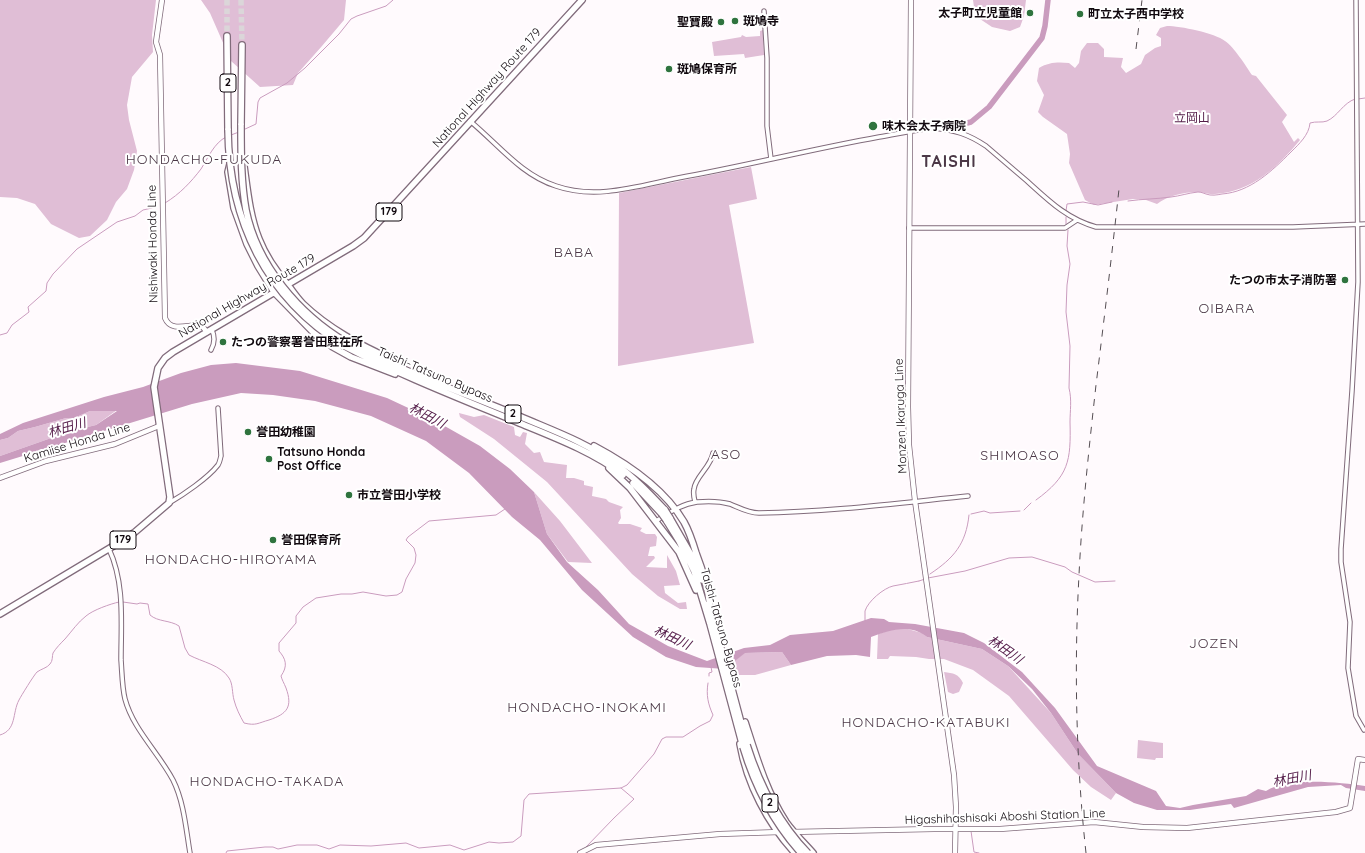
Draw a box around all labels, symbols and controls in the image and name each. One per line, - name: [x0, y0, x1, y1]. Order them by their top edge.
- place label: 太子町立児童館: [938, 6, 1022, 20]
- place label: 町立太子西中学校: [1088, 7, 1184, 21]
- marker: 太子町立児童館: [1025, 8, 1035, 18]
- marker: 町立太子西中学校: [1075, 9, 1085, 19]
- place label: 斑鳩寺: [743, 14, 779, 28]
- place label: 聖寶殿: [677, 15, 713, 29]
- marker: 斑鳩寺: [730, 16, 740, 26]
- marker: 聖寶殿: [716, 17, 726, 27]
- street label: National Highway Route 179: [430, 25, 544, 151]
- place label: 斑鳩保育所: [677, 62, 737, 76]
- marker: 斑鳩保育所: [664, 64, 674, 74]
- road number: 2: [220, 74, 236, 92]
- park label: 立岡山: [1174, 111, 1210, 125]
- place label: 味木会太子病院: [882, 119, 966, 133]
- marker: 味木会太子病院: [867, 120, 879, 132]
- district label: HONDACHO-FUKUDA: [126, 152, 282, 168]
- district label: TAISHI: [921, 152, 977, 172]
- street label: Nishiwaki Honda Line: [145, 185, 161, 303]
- road number: 179: [376, 203, 402, 221]
- district label: BABA: [554, 245, 594, 261]
- street label: National Highway Route 179: [176, 251, 318, 341]
- place label: たつの市太子消防署: [1229, 273, 1337, 287]
- marker: たつの市太子消防署: [1340, 275, 1350, 285]
- district label: OIBARA: [1199, 301, 1255, 317]
- place label: たつの警察署誉田駐在所: [231, 335, 363, 349]
- marker: たつの警察署誉田駐在所: [218, 337, 228, 347]
- street label: Taishi-Tatsuno Bypass: [375, 344, 495, 406]
- street label: Monzen Ikaruga Line: [892, 358, 910, 474]
- water label: 林田川: [406, 400, 448, 432]
- road number: 2: [505, 405, 521, 423]
- water label: 林田川: [46, 415, 88, 441]
- street label: Kamiise Honda Line: [22, 420, 132, 466]
- place label: 誉田幼稚園: [256, 425, 316, 439]
- marker: 誉田幼稚園: [243, 427, 253, 437]
- place label: Tatsuno Honda Post Office: [277, 445, 365, 473]
- district label: ASO: [711, 447, 741, 463]
- district label: SHIMOASO: [980, 448, 1060, 464]
- marker: Tatsuno Honda Post Office: [264, 454, 274, 464]
- place label: 市立誉田小学校: [357, 488, 441, 502]
- marker: 市立誉田小学校: [344, 490, 354, 500]
- road number: 179: [110, 531, 136, 549]
- place label: 誉田保育所: [281, 533, 341, 547]
- marker: 誉田保育所: [268, 535, 278, 545]
- district label: HONDACHO-HIROYAMA: [145, 552, 317, 568]
- street label: Taishi-Tatsuno Bypass: [697, 567, 745, 689]
- water label: 林田川: [651, 623, 693, 653]
- water label: 林田川: [985, 632, 1025, 668]
- district label: JOZEN: [1189, 636, 1239, 652]
- district label: HONDACHO-INOKAMI: [507, 700, 667, 716]
- district label: HONDACHO-KATABUKI: [841, 715, 1011, 731]
- water label: 林田川: [1271, 768, 1313, 790]
- district label: HONDACHO-TAKADA: [190, 774, 344, 790]
- road number: 2: [762, 794, 778, 812]
- street label: Higashihashisaki Aboshi Station Line: [904, 806, 1106, 828]

